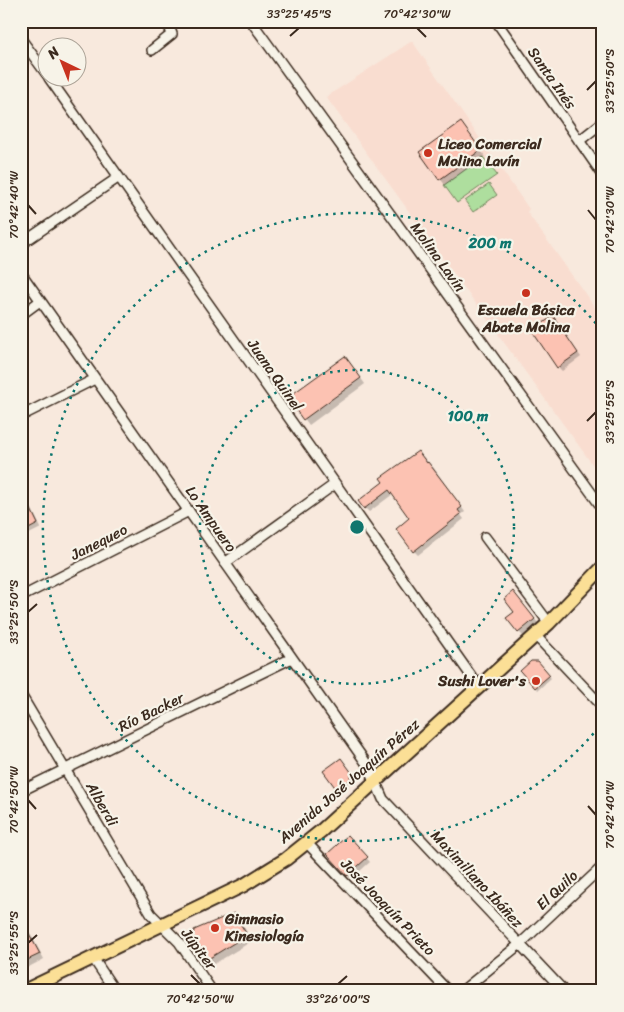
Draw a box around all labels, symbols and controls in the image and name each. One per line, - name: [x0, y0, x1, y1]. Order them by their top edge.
- text: 33°25'45"S: [267, 3, 332, 25]
- text: 70°42'30"W: [384, 3, 451, 25]
- north arrow: [38, 38, 88, 88]
- text: N: [41, 40, 66, 66]
- street label: Santa Inés: [521, 41, 583, 115]
- text: 33°25'50"S: [599, 48, 621, 113]
- place label: Liceo Comercial Molina Lavín: [437, 131, 542, 174]
- marker: Liceo Comercial Molina Lavín: [422, 147, 434, 159]
- text: 70°42'40"W: [3, 170, 25, 239]
- text: 70°42'30"W: [599, 186, 621, 253]
- street label: Molina Lavín: [404, 216, 472, 298]
- text: 200 m: [467, 230, 512, 256]
- marker: Escuela Básica Abate Molina: [520, 287, 532, 299]
- place label: Escuela Básica Abate Molina: [477, 297, 575, 340]
- street label: Juana Quinel: [240, 332, 310, 417]
- text: 33°25'55"S: [599, 379, 621, 444]
- text: 100 m: [448, 403, 489, 429]
- street label: Lo Ampuero: [178, 480, 244, 558]
- street label: Janequeo: [65, 516, 132, 568]
- centre of rings: [348, 518, 366, 536]
- text: 33°25'50"S: [3, 579, 25, 644]
- place label: Sushi Lover's: [437, 668, 527, 694]
- marker: Sushi Lover's: [530, 675, 542, 687]
- street label: Río Backer: [114, 684, 189, 739]
- street label: Avenida José Joaquín Pérez: [271, 711, 426, 851]
- text: 70°42'50"W: [3, 765, 25, 834]
- street label: Alberdi: [78, 776, 126, 832]
- text: 70°42'40"W: [599, 780, 621, 849]
- street label: Maximiliano Ibáñez: [424, 824, 530, 935]
- street label: José Joaquín Prieto: [334, 851, 442, 962]
- street label: El Quilo: [530, 863, 585, 917]
- place label: Gimnasio Kinesiología: [224, 906, 304, 949]
- text: 33°25'55"S: [3, 910, 25, 975]
- street label: Júpiter: [174, 921, 224, 976]
- marker: Gimnasio Kinesiología: [209, 922, 221, 934]
- text: 70°42'50"W: [166, 988, 235, 1010]
- text: 33°26'00"S: [306, 988, 371, 1010]

